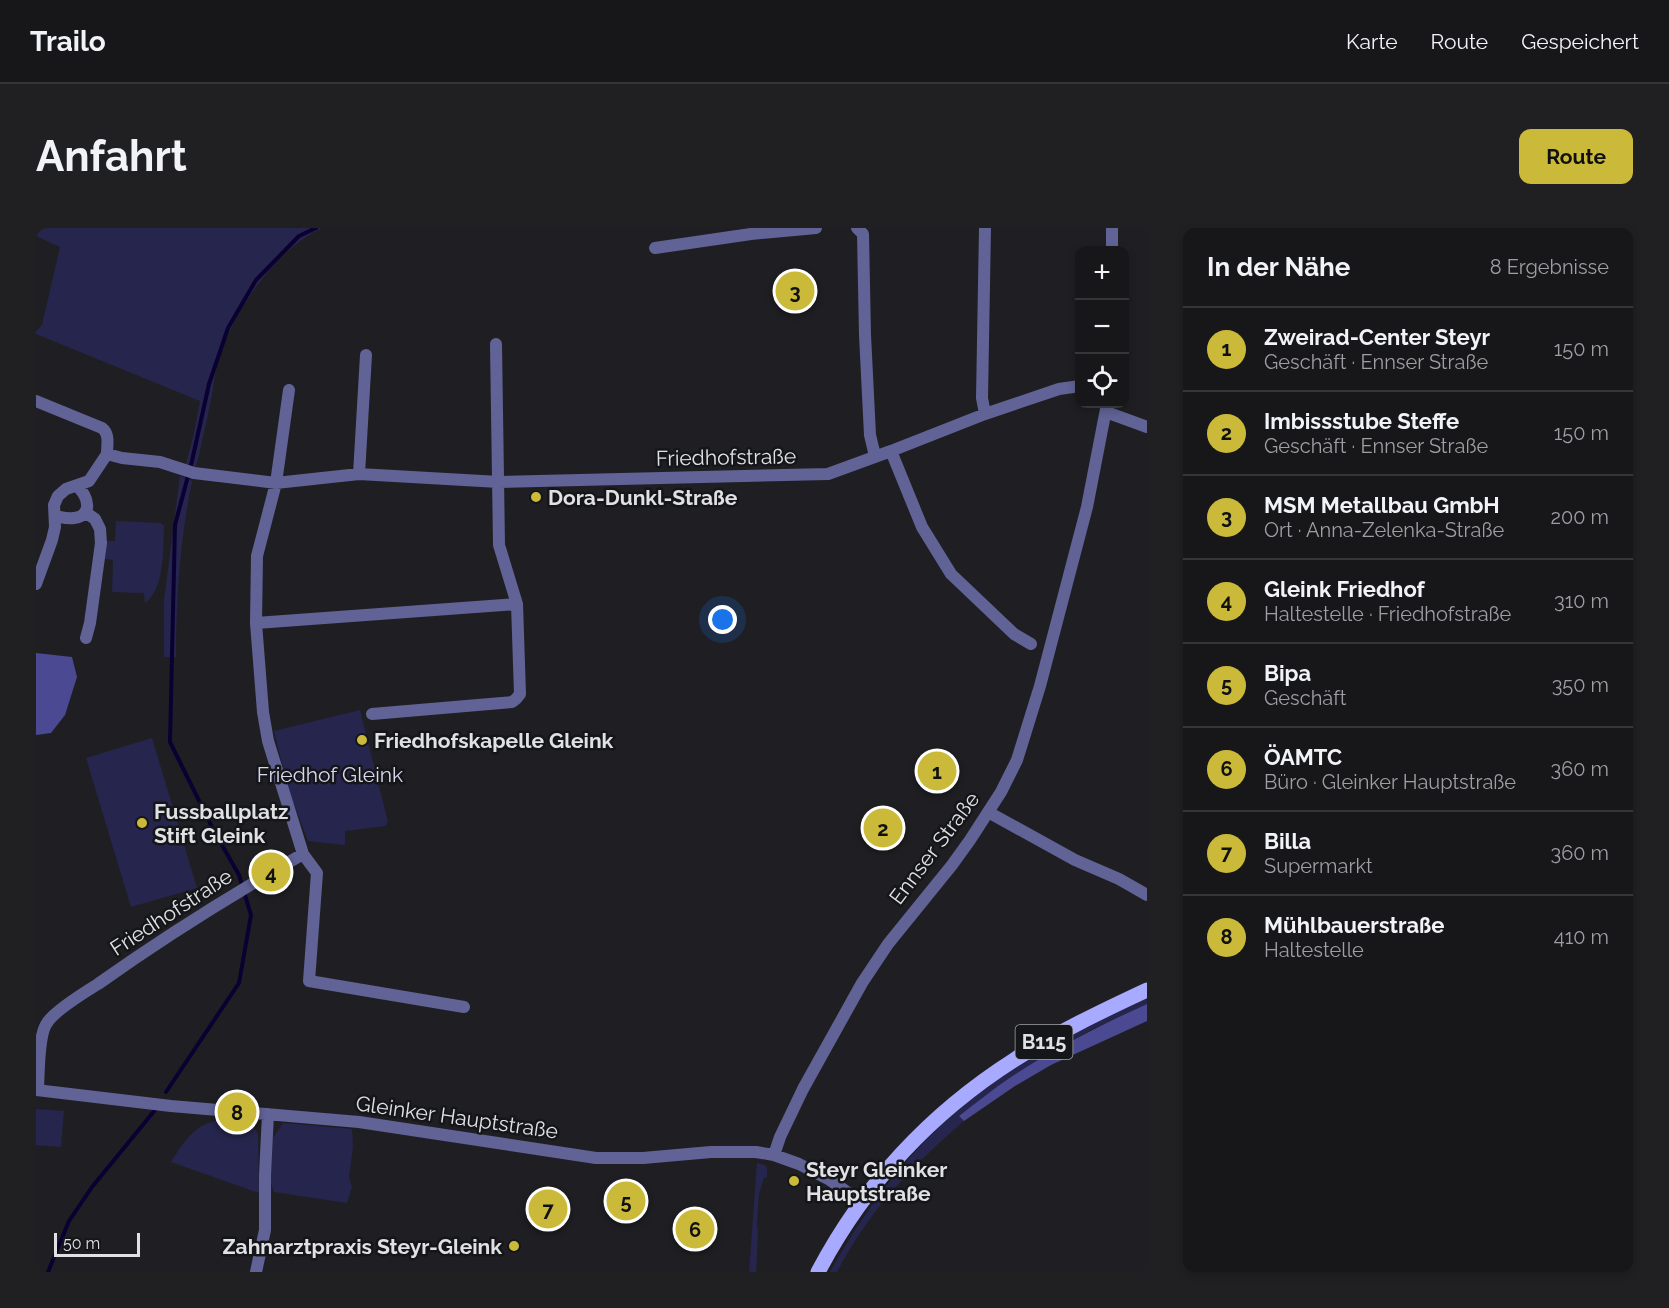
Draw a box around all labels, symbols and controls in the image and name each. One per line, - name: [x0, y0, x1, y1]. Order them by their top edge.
- text: Trailo: [30, 25, 106, 58]
- text: Karte: [1346, 29, 1398, 54]
- text: Route: [1431, 29, 1488, 54]
- text: Gespeichert: [1521, 29, 1639, 54]
- button: Route: [1519, 129, 1633, 184]
- text: Anfahrt: [36, 132, 187, 181]
- map controls: [1075, 246, 1129, 408]
- button: +: [1075, 246, 1129, 300]
- text: In der Nähe: [1207, 252, 1350, 282]
- text: 8 Ergebnisse: [1490, 255, 1609, 279]
- pin: 3: [776, 268, 814, 314]
- button: −: [1075, 300, 1129, 354]
- text: Zweirad-Center Steyr: [1264, 324, 1490, 350]
- text: 1: [1222, 337, 1231, 361]
- text: 150 m: [1554, 337, 1609, 361]
- text: Geschäft · Ennser Straße: [1264, 350, 1488, 374]
- button: locate: [1075, 354, 1129, 408]
- text: Imbissstube Steffe: [1264, 408, 1459, 434]
- text: 2: [1221, 421, 1232, 445]
- text: 150 m: [1554, 421, 1609, 445]
- text: Geschäft · Ennser Straße: [1264, 434, 1488, 458]
- street label: Friedhofstraße: [656, 443, 796, 471]
- place label: Dora-Dunkl-Straße: [548, 485, 738, 510]
- marker: Dora-Dunkl-Straße: [529, 490, 543, 504]
- text: MSM Metallbau GmbH: [1264, 492, 1500, 518]
- text: 3: [1221, 505, 1232, 529]
- text: 200 m: [1551, 505, 1609, 529]
- text: Ort · Anna-Zelenka-Straße: [1264, 518, 1504, 542]
- text: Gleink Friedhof: [1264, 576, 1425, 602]
- text: 4: [1221, 589, 1232, 613]
- text: 310 m: [1554, 589, 1609, 613]
- text: Haltestelle · Friedhofstraße: [1264, 602, 1511, 626]
- your location: [708, 605, 737, 634]
- text: Bipa: [1264, 660, 1311, 686]
- text: 5: [1221, 673, 1232, 697]
- text: 350 m: [1552, 673, 1609, 697]
- text: Geschäft: [1264, 686, 1346, 710]
- place label: Friedhofskapelle Gleink: [374, 728, 614, 753]
- marker: Friedhofskapelle Gleink: [355, 733, 369, 747]
- text: ÖAMTC: [1264, 744, 1342, 770]
- pin: 1: [918, 748, 956, 794]
- text: 6: [1220, 757, 1233, 781]
- text: 360 m: [1551, 757, 1609, 781]
- park label: Friedhof Gleink: [257, 762, 403, 787]
- text: Büro · Gleinker Hauptstraße: [1264, 770, 1516, 794]
- street label: Ennser Straße: [884, 787, 984, 909]
- place label: Fussballplatz Stift Gleink: [154, 799, 288, 848]
- pin: 2: [864, 806, 902, 850]
- marker: Fussballplatz Stift Gleink: [135, 816, 149, 830]
- text: Billa: [1264, 828, 1311, 854]
- text: 7: [1221, 841, 1232, 865]
- text: 360 m: [1551, 841, 1609, 865]
- pin: 4: [252, 850, 290, 894]
- text: Supermarkt: [1264, 854, 1373, 878]
- street label: Friedhofstraße: [105, 863, 237, 961]
- text: Mühlbauerstraße: [1264, 912, 1445, 938]
- text: 8: [1220, 925, 1233, 949]
- text: 410 m: [1554, 925, 1609, 949]
- text: Haltestelle: [1264, 938, 1364, 962]
- road number: B115: [1016, 1025, 1072, 1059]
- pin: 8: [218, 1090, 256, 1134]
- street label: Gleinker Hauptstraße: [354, 1090, 560, 1144]
- place label: Steyr Gleinker Hauptstraße: [806, 1157, 947, 1206]
- marker: Steyr Gleinker Hauptstraße: [787, 1174, 801, 1188]
- pin: 5: [606, 1178, 646, 1224]
- pin: 7: [528, 1186, 568, 1232]
- pin: 6: [676, 1206, 714, 1252]
- scale bar: [54, 1230, 140, 1258]
- text: 50 m: [63, 1234, 100, 1253]
- place label: Zahnarztpraxis Steyr-Gleink: [222, 1234, 502, 1259]
- marker: Zahnarztpraxis Steyr-Gleink: [507, 1239, 521, 1253]

